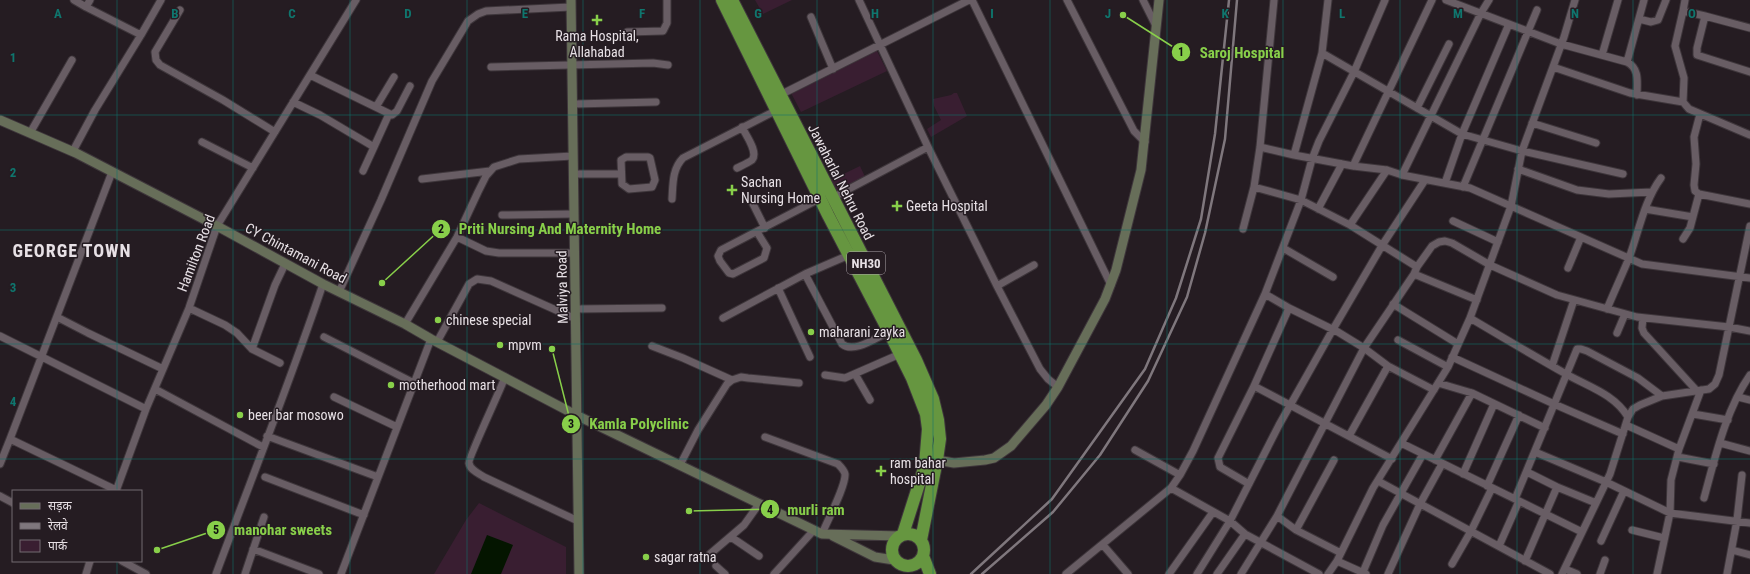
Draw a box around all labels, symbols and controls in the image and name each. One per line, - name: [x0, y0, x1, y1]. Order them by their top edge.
- text: A: [54, 6, 62, 21]
- text: B: [171, 6, 179, 21]
- text: C: [288, 6, 296, 21]
- text: D: [404, 6, 412, 21]
- text: E: [522, 6, 529, 21]
- text: F: [639, 6, 645, 21]
- text: G: [754, 6, 762, 21]
- text: H: [871, 6, 879, 21]
- text: I: [990, 6, 994, 21]
- text: J: [1105, 6, 1111, 21]
- text: K: [1221, 6, 1229, 21]
- text: L: [1339, 6, 1345, 21]
- text: M: [1453, 6, 1463, 21]
- text: N: [1571, 6, 1579, 21]
- text: O: [1688, 6, 1696, 21]
- marker: Rama Hospital, Allahabad: [591, 14, 603, 26]
- place label: Rama Hospital, Allahabad: [555, 28, 639, 60]
- callout: Saroj Hospital: [1171, 39, 1292, 66]
- text: Saroj Hospital: [1200, 44, 1284, 62]
- text: 1: [1178, 45, 1184, 59]
- text: 1: [10, 50, 16, 65]
- street label: Jawaharlal Nehru Road: [805, 121, 877, 243]
- text: 2: [10, 165, 17, 180]
- place label: Sachan Nursing Home: [741, 174, 820, 206]
- marker: Sachan Nursing Home: [726, 184, 738, 196]
- place label: Geeta Hospital: [906, 198, 988, 214]
- marker: Geeta Hospital: [891, 200, 903, 212]
- street label: Hamilton Road: [174, 212, 218, 294]
- callout: Priti Nursing And Maternity Home: [431, 215, 669, 242]
- street label: CY Chintamani Road: [243, 220, 349, 286]
- text: Priti Nursing And Maternity Home: [459, 220, 661, 238]
- text: 2: [438, 222, 444, 236]
- district label: GEORGE TOWN: [12, 240, 132, 261]
- street label: Malviya Road: [553, 250, 571, 324]
- road number: NH30: [847, 252, 885, 274]
- text: 3: [10, 280, 16, 295]
- place label: chinese special: [446, 312, 531, 328]
- marker: chinese special: [433, 315, 443, 325]
- place label: maharani zayka: [819, 324, 905, 340]
- marker: maharani zayka: [806, 327, 816, 337]
- place label: mpvm: [508, 337, 542, 353]
- marker: mpvm: [495, 340, 505, 350]
- place label: motherhood mart: [399, 377, 495, 393]
- marker: motherhood mart: [386, 380, 396, 390]
- text: 4: [10, 394, 17, 409]
- place label: beer bar mosowo: [248, 407, 344, 423]
- marker: beer bar mosowo: [235, 410, 245, 420]
- callout: Kamla Polyclinic: [561, 410, 697, 437]
- text: Kamla Polyclinic: [589, 415, 689, 433]
- text: 3: [568, 417, 574, 431]
- place label: ram bahar hospital: [890, 455, 946, 487]
- marker: ram bahar hospital: [875, 465, 887, 477]
- legend: [12, 490, 142, 562]
- callout: murli ram: [760, 496, 853, 523]
- text: सड़क: [48, 499, 73, 513]
- text: murli ram: [787, 501, 845, 519]
- text: 4: [767, 503, 773, 517]
- callout: manohar sweets: [206, 516, 340, 543]
- text: रेलवे: [48, 518, 68, 533]
- text: manohar sweets: [234, 521, 332, 539]
- text: 5: [213, 523, 219, 537]
- text: पार्क: [48, 539, 68, 553]
- place label: sagar ratna: [654, 549, 717, 565]
- marker: sagar ratna: [641, 552, 651, 562]

